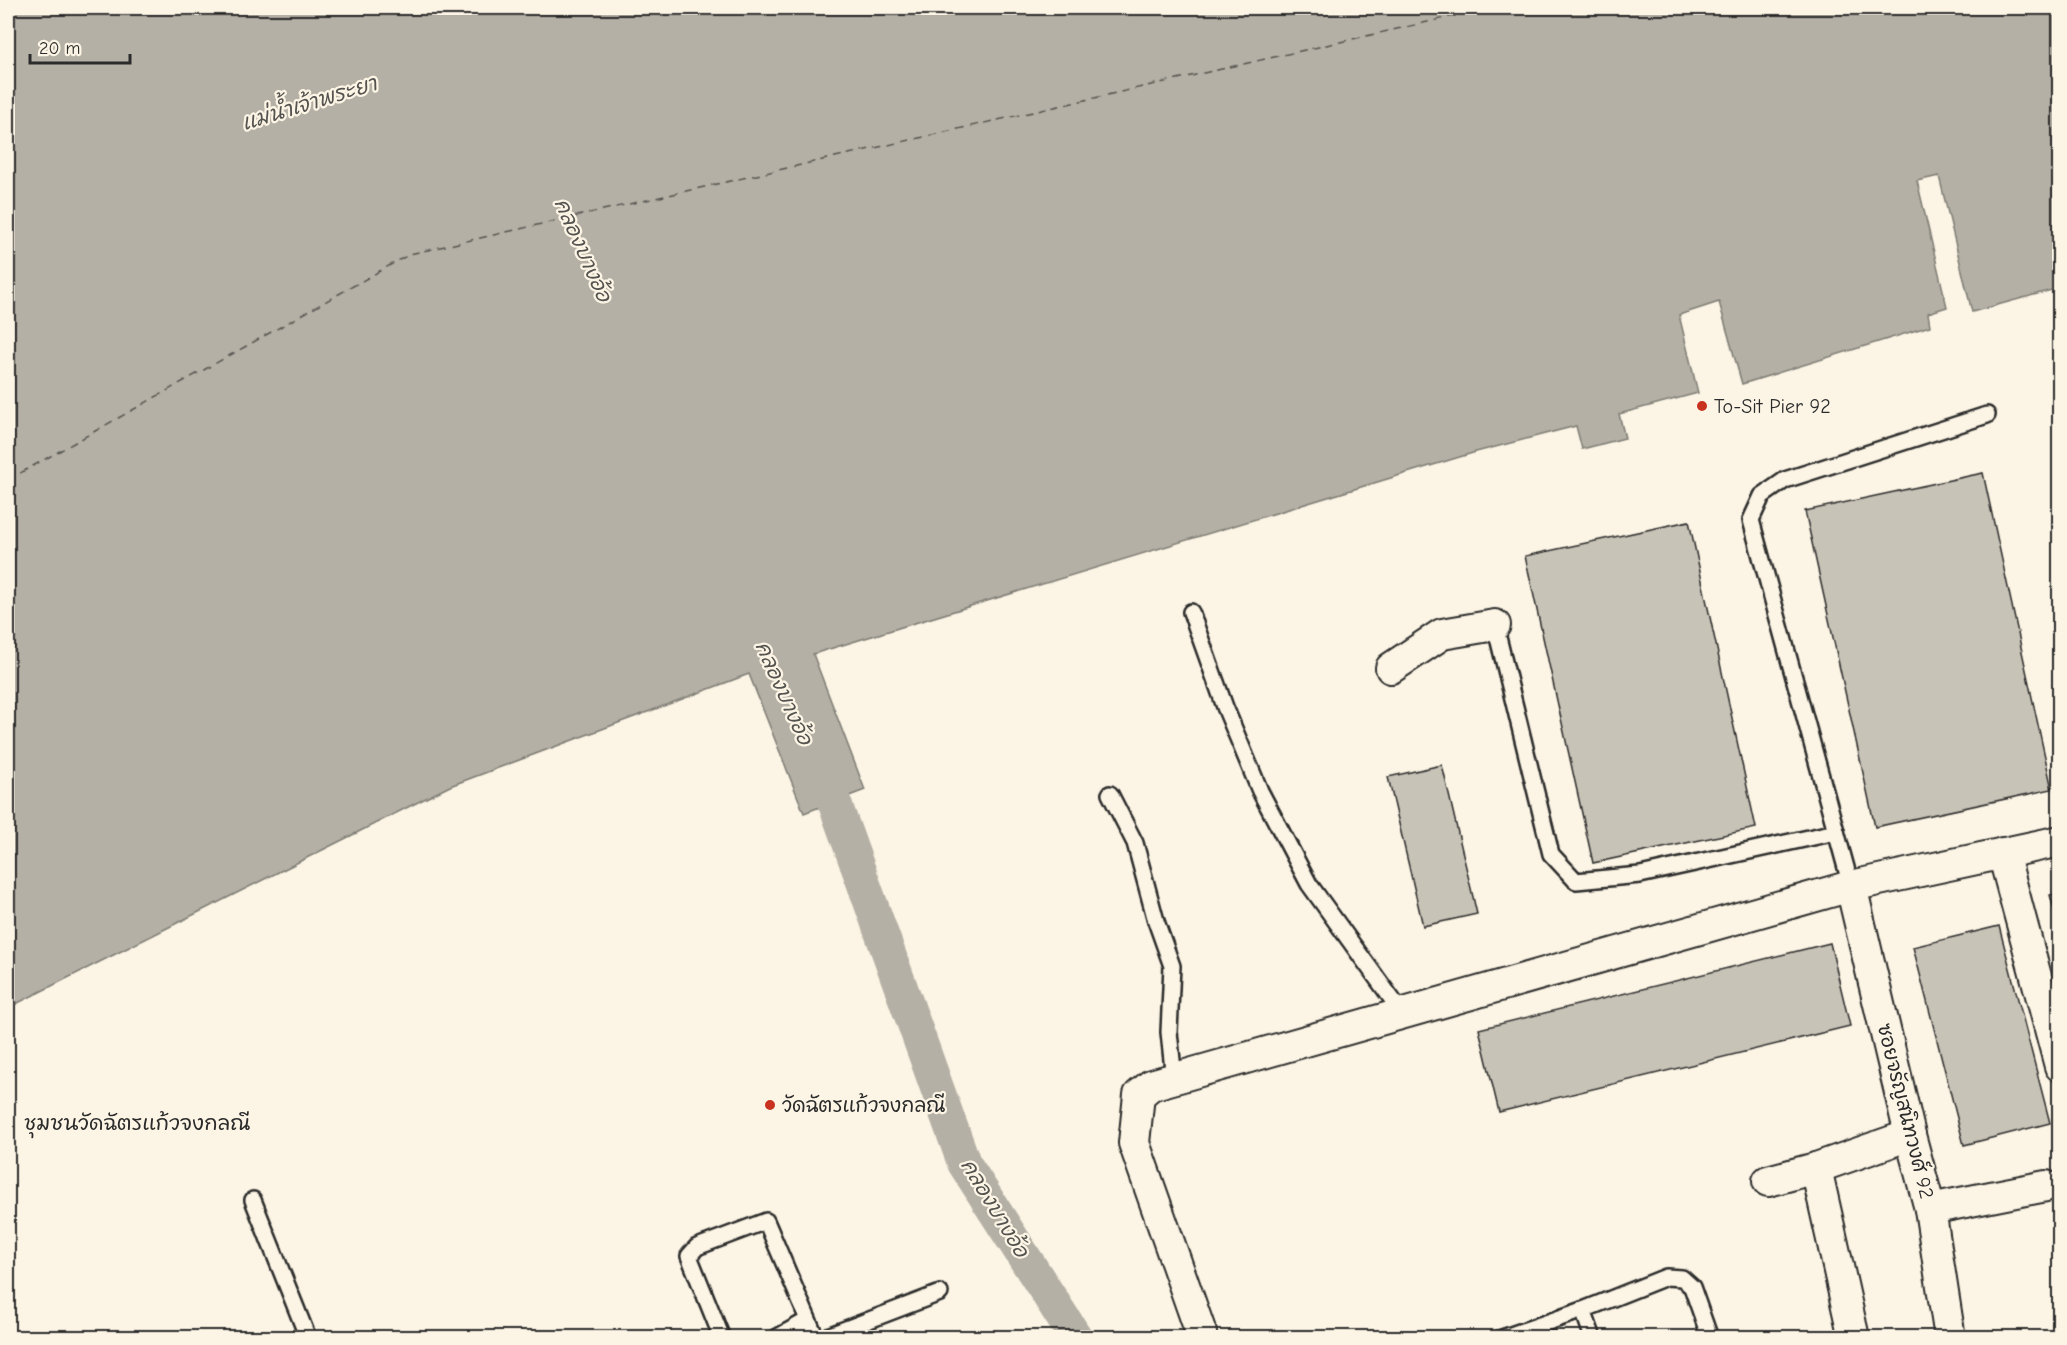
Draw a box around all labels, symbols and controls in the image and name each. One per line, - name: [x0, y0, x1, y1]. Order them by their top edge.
- scale bar: [30, 27, 130, 65]
- text: 20 m: [39, 38, 80, 59]
- water label: แม่น้ำเจ้าพระยา: [236, 63, 381, 135]
- water label: คลองบางอ้อ: [550, 194, 618, 307]
- place label: To-Sit Pier 92: [1714, 395, 1831, 418]
- marker: To-Sit Pier 92: [1695, 399, 1709, 413]
- water label: คลองบางอ้อ: [751, 637, 819, 750]
- street label: ซอยจรัญสนิทวงศ์ 92: [1873, 1021, 1940, 1201]
- place label: วัดฉัตรแก้วจงกลณี: [782, 1092, 945, 1117]
- marker: วัดฉัตรแก้วจงกลณี: [763, 1098, 777, 1112]
- district label: ชุมชนวัดฉัตรแก้วจงกลณี: [24, 1110, 250, 1139]
- water label: คลองบางอ้อ: [956, 1154, 1035, 1263]

